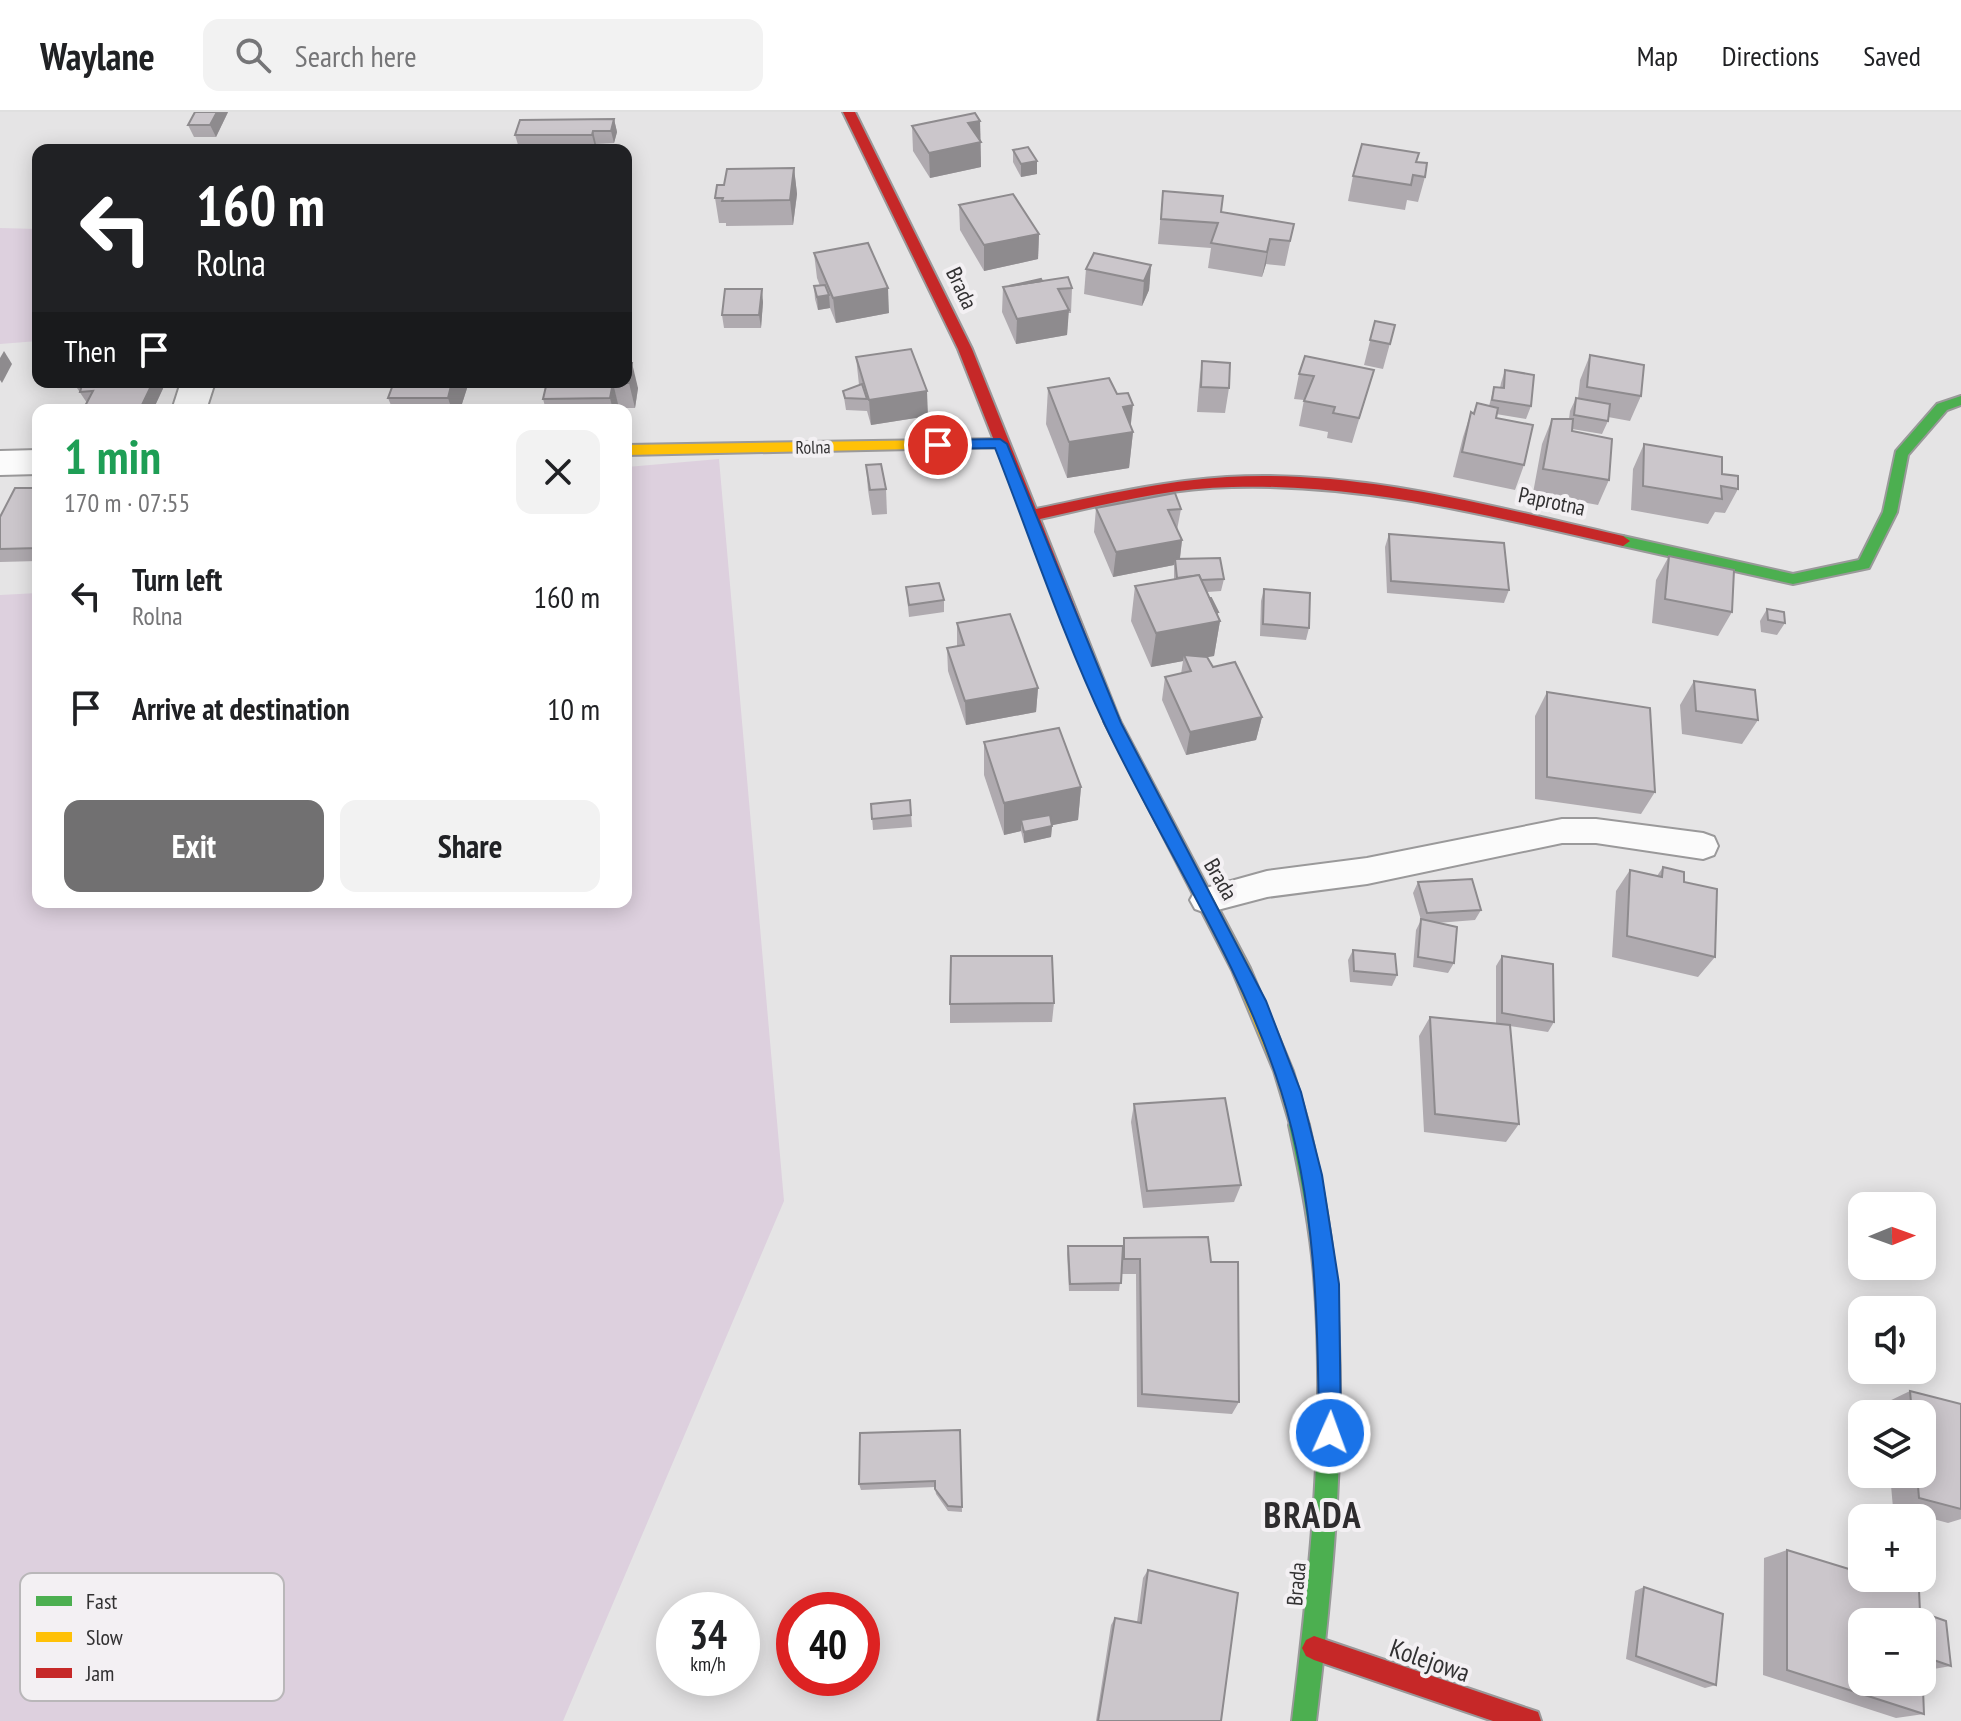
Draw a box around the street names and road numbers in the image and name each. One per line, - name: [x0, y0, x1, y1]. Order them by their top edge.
- street label: Brada: [940, 262, 984, 314]
- street label: Rolna: [795, 435, 831, 459]
- street label: Paprotna: [1516, 480, 1588, 522]
- street label: Brada: [1198, 853, 1244, 905]
- street label: Brada: [1280, 1561, 1312, 1607]
- street label: Kolejowa: [1386, 1631, 1474, 1689]

